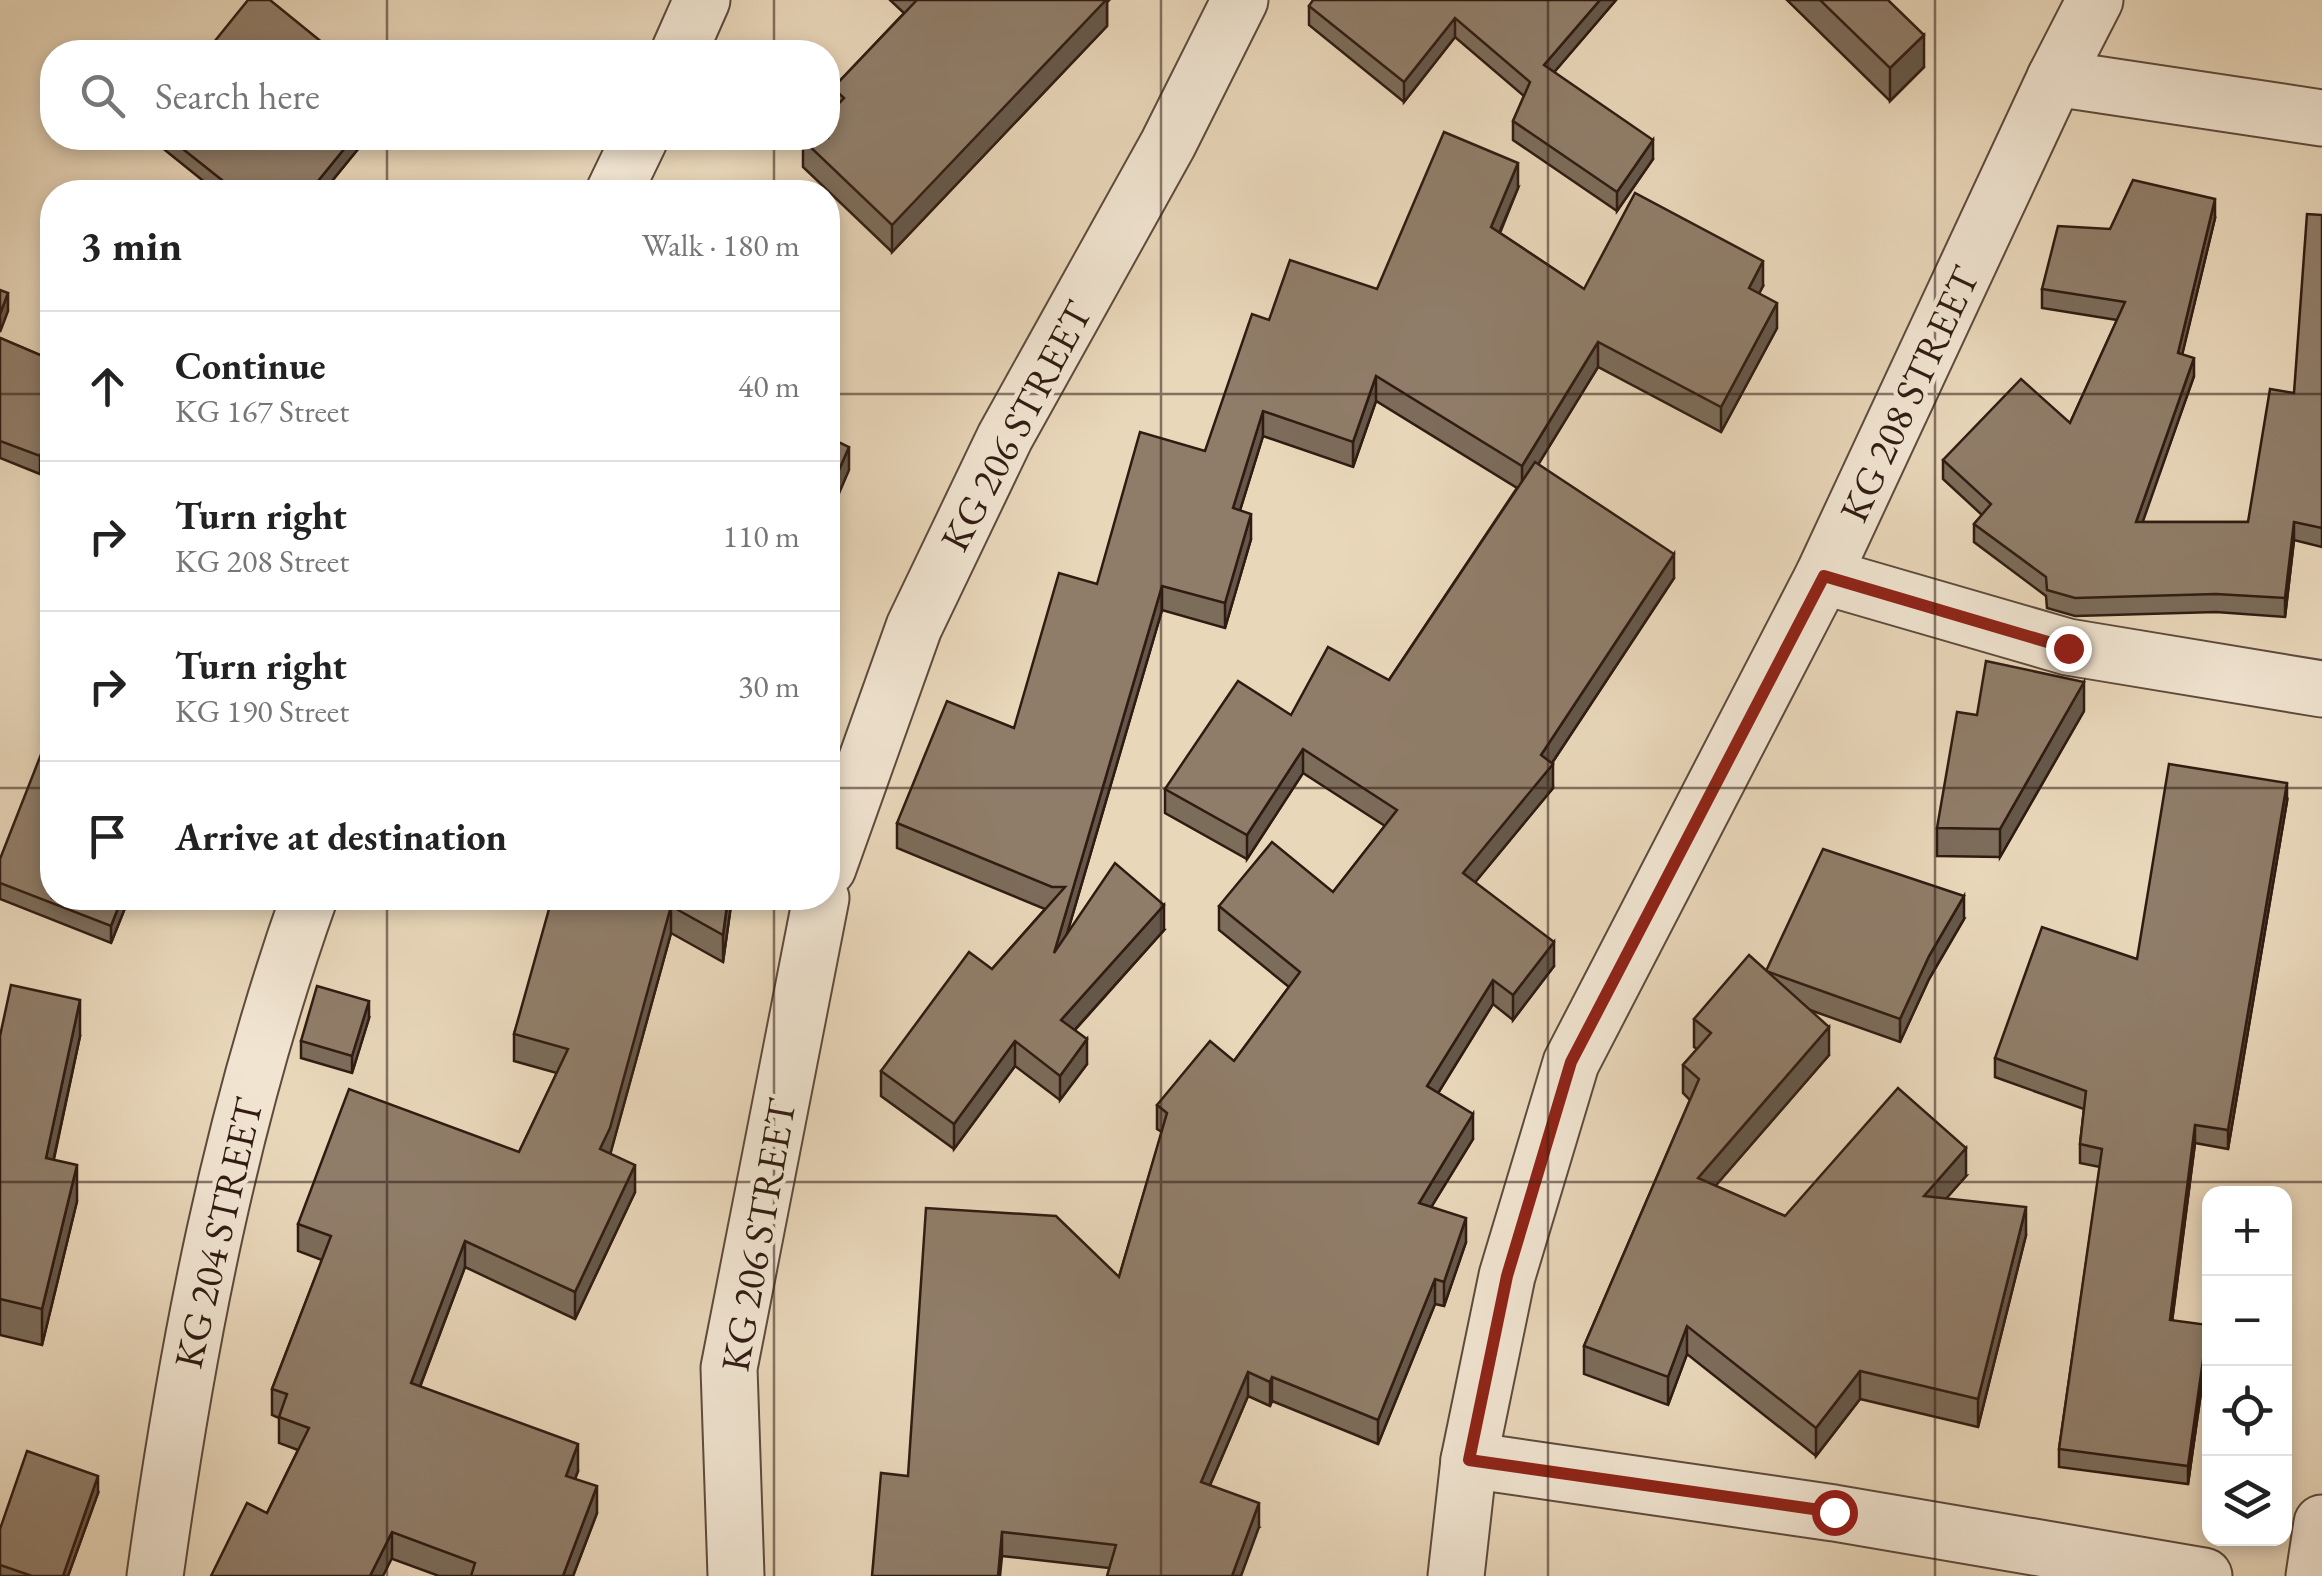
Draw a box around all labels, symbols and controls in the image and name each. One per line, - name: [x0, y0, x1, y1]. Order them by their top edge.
- search box: [40, 40, 840, 150]
- icon: search: [75, 68, 130, 123]
- text: Search here: [155, 71, 320, 120]
- text: 3 min: [80, 218, 182, 273]
- text: Walk · 180 m: [642, 224, 800, 266]
- street label: KG 208 STREET: [1827, 258, 1991, 530]
- street label: KG 206 STREET: [928, 292, 1104, 560]
- text: Continue: [175, 341, 326, 390]
- icon: ahead: [80, 359, 135, 414]
- text: 40 m: [738, 365, 800, 407]
- text: KG 167 Street: [175, 390, 349, 432]
- text: Turn right: [175, 491, 347, 540]
- icon: right: [80, 509, 135, 564]
- text: 110 m: [723, 515, 800, 557]
- text: KG 208 Street: [175, 540, 349, 582]
- route end: [2046, 626, 2092, 672]
- text: Turn right: [175, 641, 347, 690]
- icon: right: [80, 659, 135, 714]
- text: 30 m: [738, 665, 800, 707]
- text: KG 190 Street: [175, 690, 349, 732]
- icon: arrive: [80, 809, 135, 864]
- text: Arrive at destination: [175, 812, 507, 861]
- street label: KG 204 STREET: [162, 1093, 274, 1373]
- street label: KG 206 STREET: [708, 1094, 808, 1375]
- map controls: [2202, 1186, 2292, 1546]
- button: +: [2202, 1186, 2292, 1276]
- button: −: [2202, 1276, 2292, 1366]
- button: locate: [2202, 1366, 2292, 1456]
- button: layers: [2202, 1456, 2292, 1546]
- route start: [1812, 1490, 1858, 1536]

